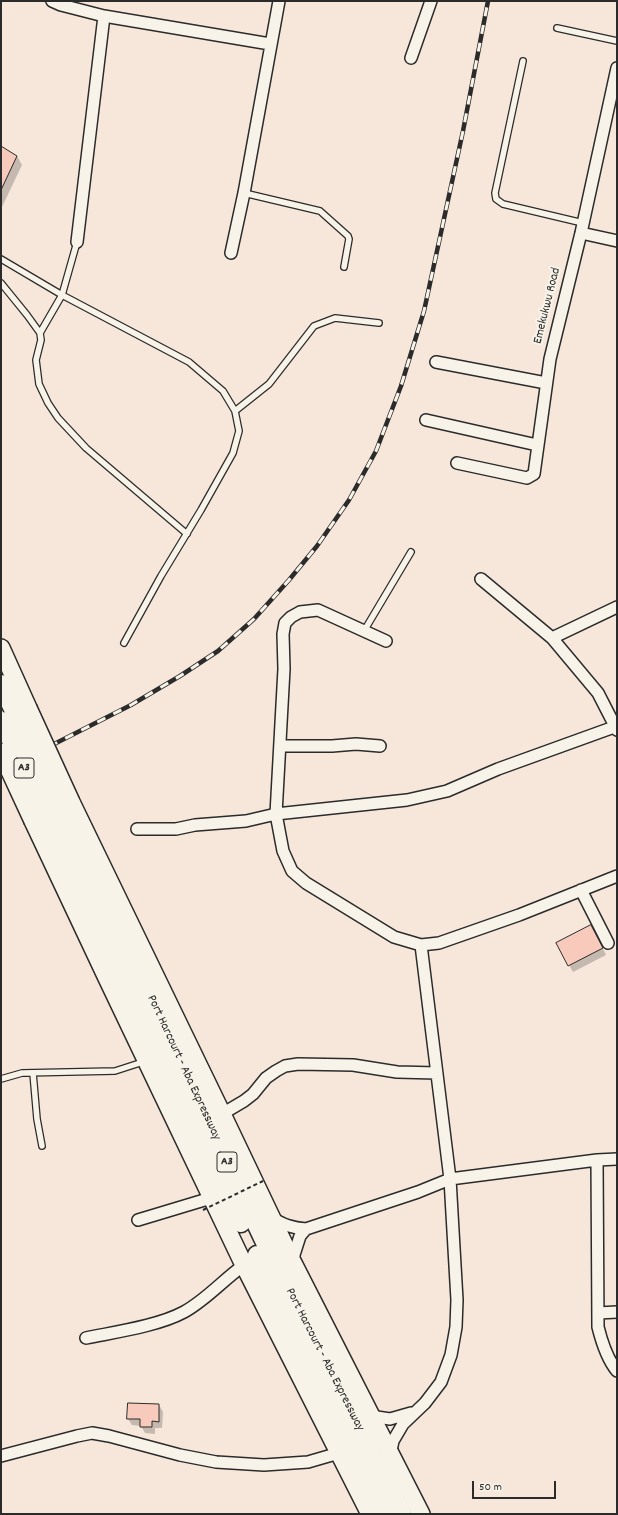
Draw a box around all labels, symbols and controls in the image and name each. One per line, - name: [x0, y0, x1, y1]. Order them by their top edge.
- street label: Emekukwu Road: [531, 266, 565, 346]
- road number: A3: [14, 758, 34, 778]
- street label: Port Harcourt - Aba Expressway: [142, 993, 224, 1143]
- road number: A3: [217, 1152, 237, 1172]
- street label: Port Harcourt - Aba Expressway: [281, 1286, 367, 1434]
- scale bar: [474, 1473, 558, 1499]
- text: 50 m: [479, 1479, 502, 1496]

